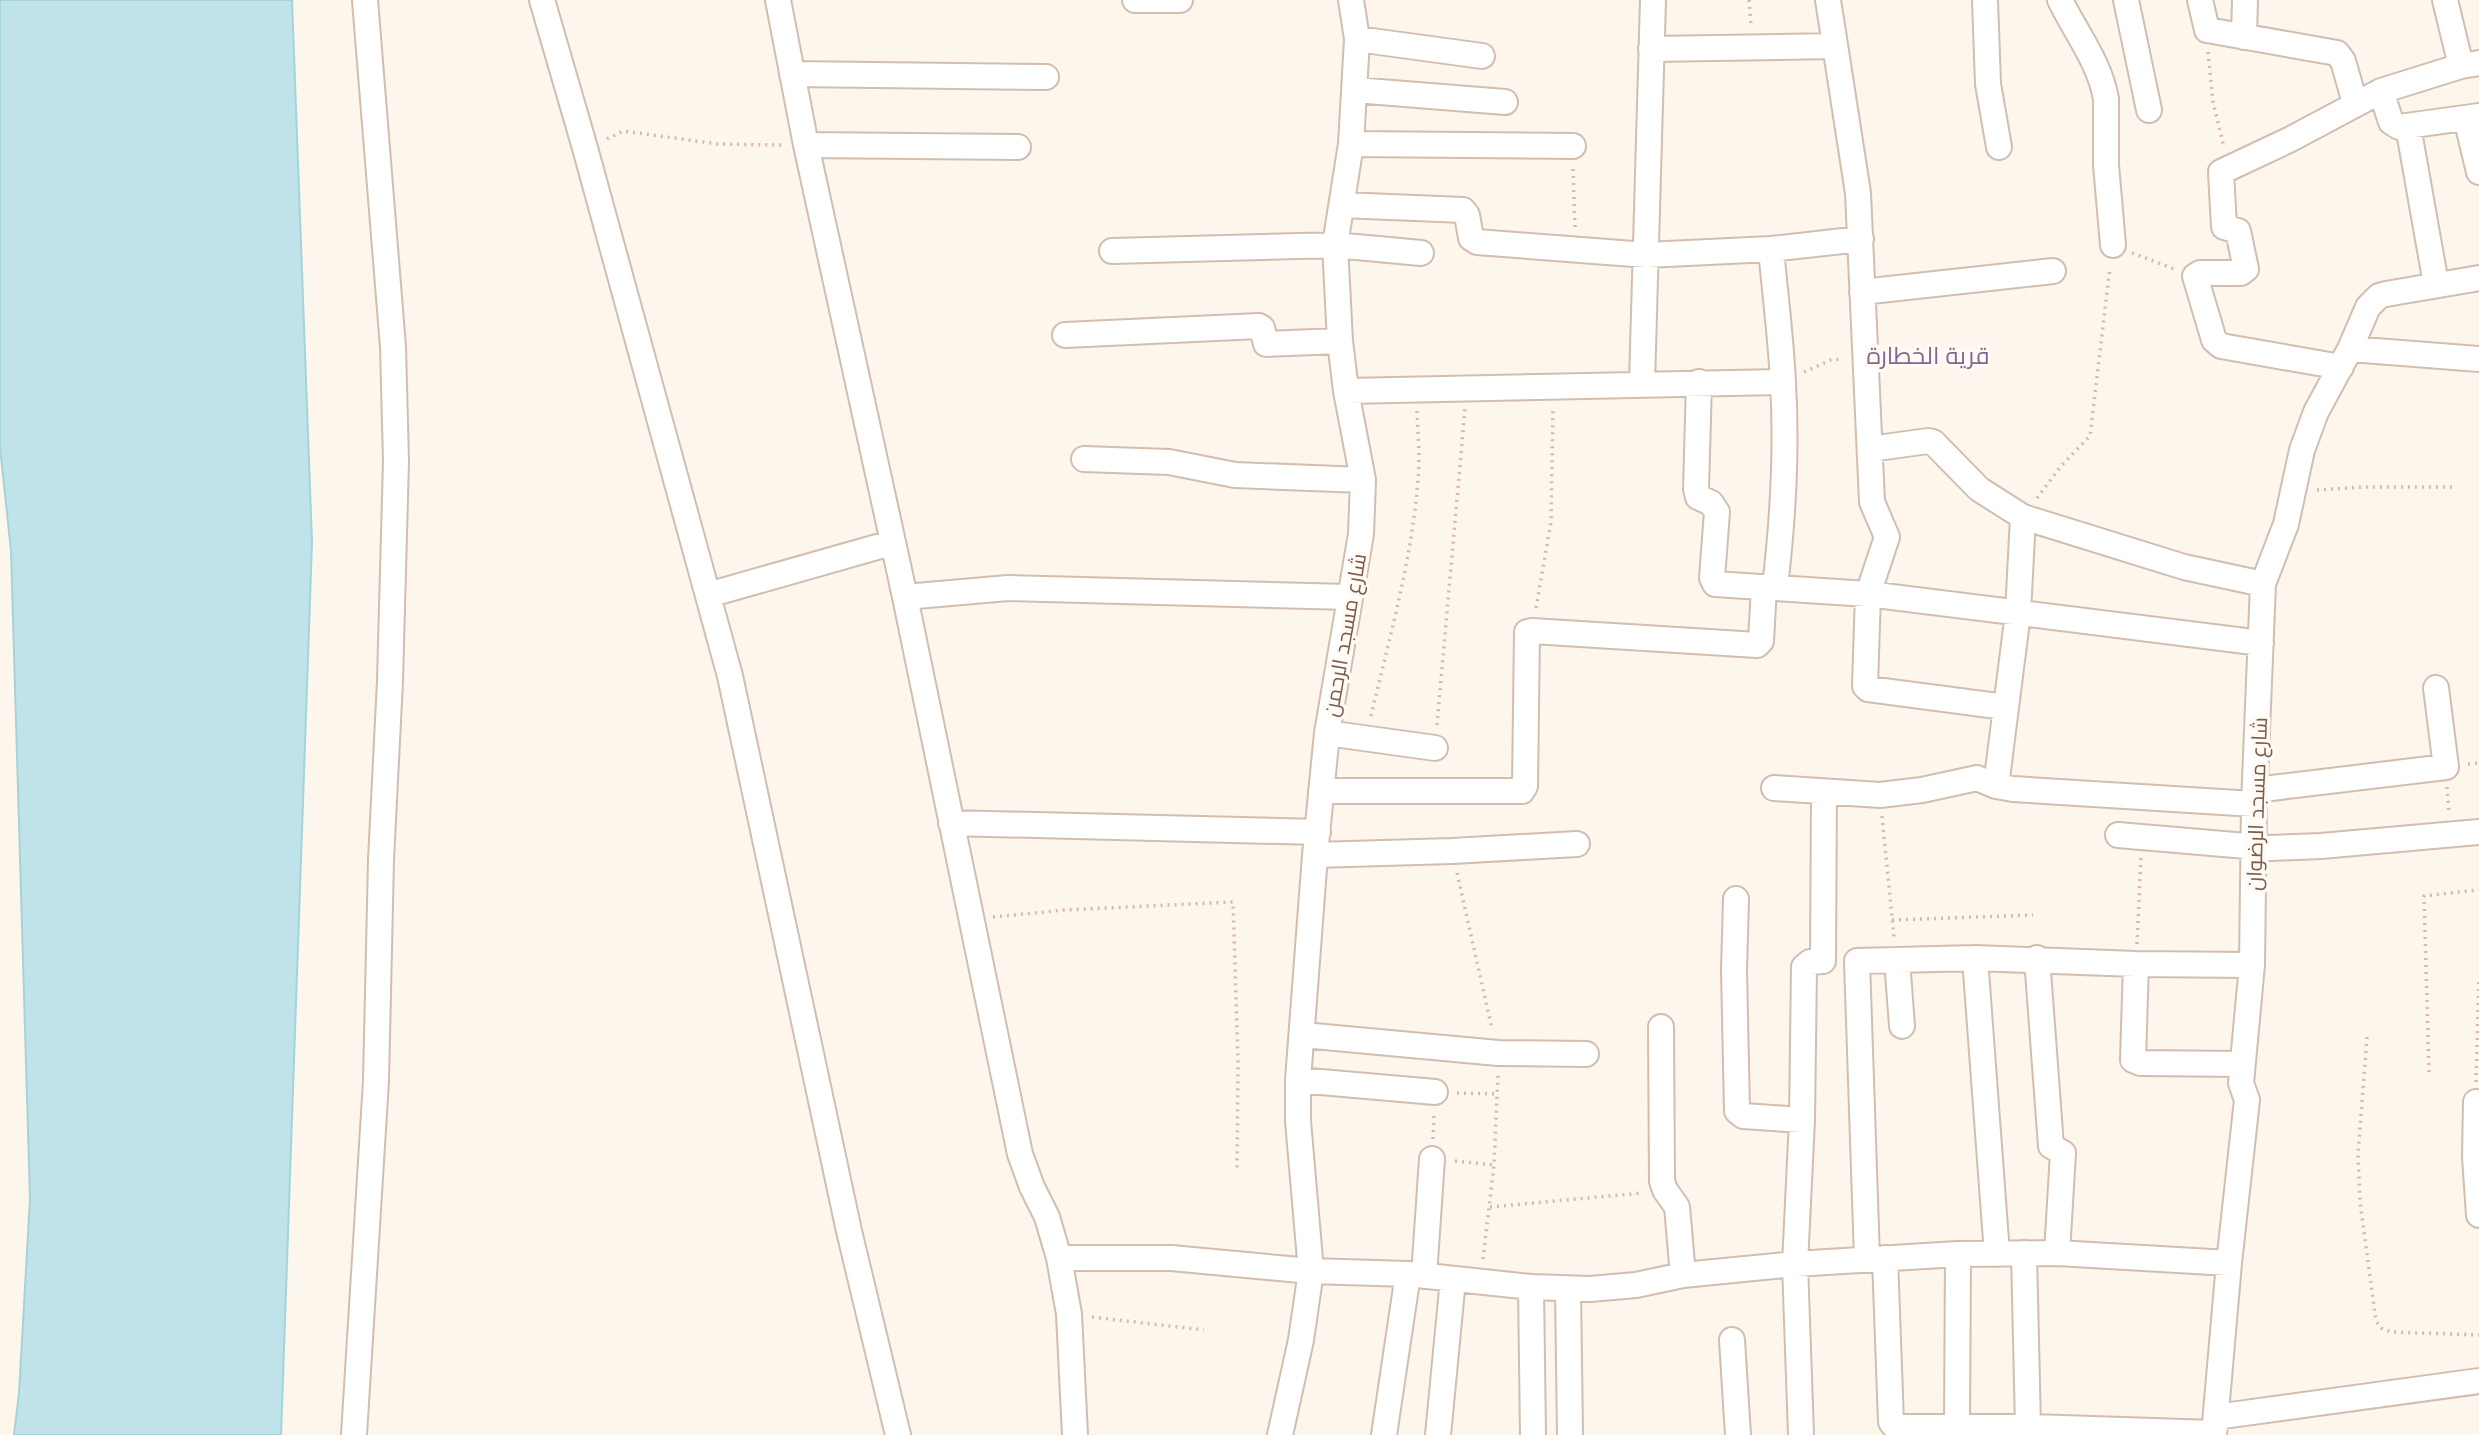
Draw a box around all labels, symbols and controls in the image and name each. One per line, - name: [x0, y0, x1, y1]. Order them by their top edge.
- district label: قرية الخطارة: [1866, 338, 1990, 371]
- street label: شارع مسجد الرحمن: [1316, 551, 1373, 719]
- street label: شارع مسجد الرضوان: [2239, 717, 2274, 891]

